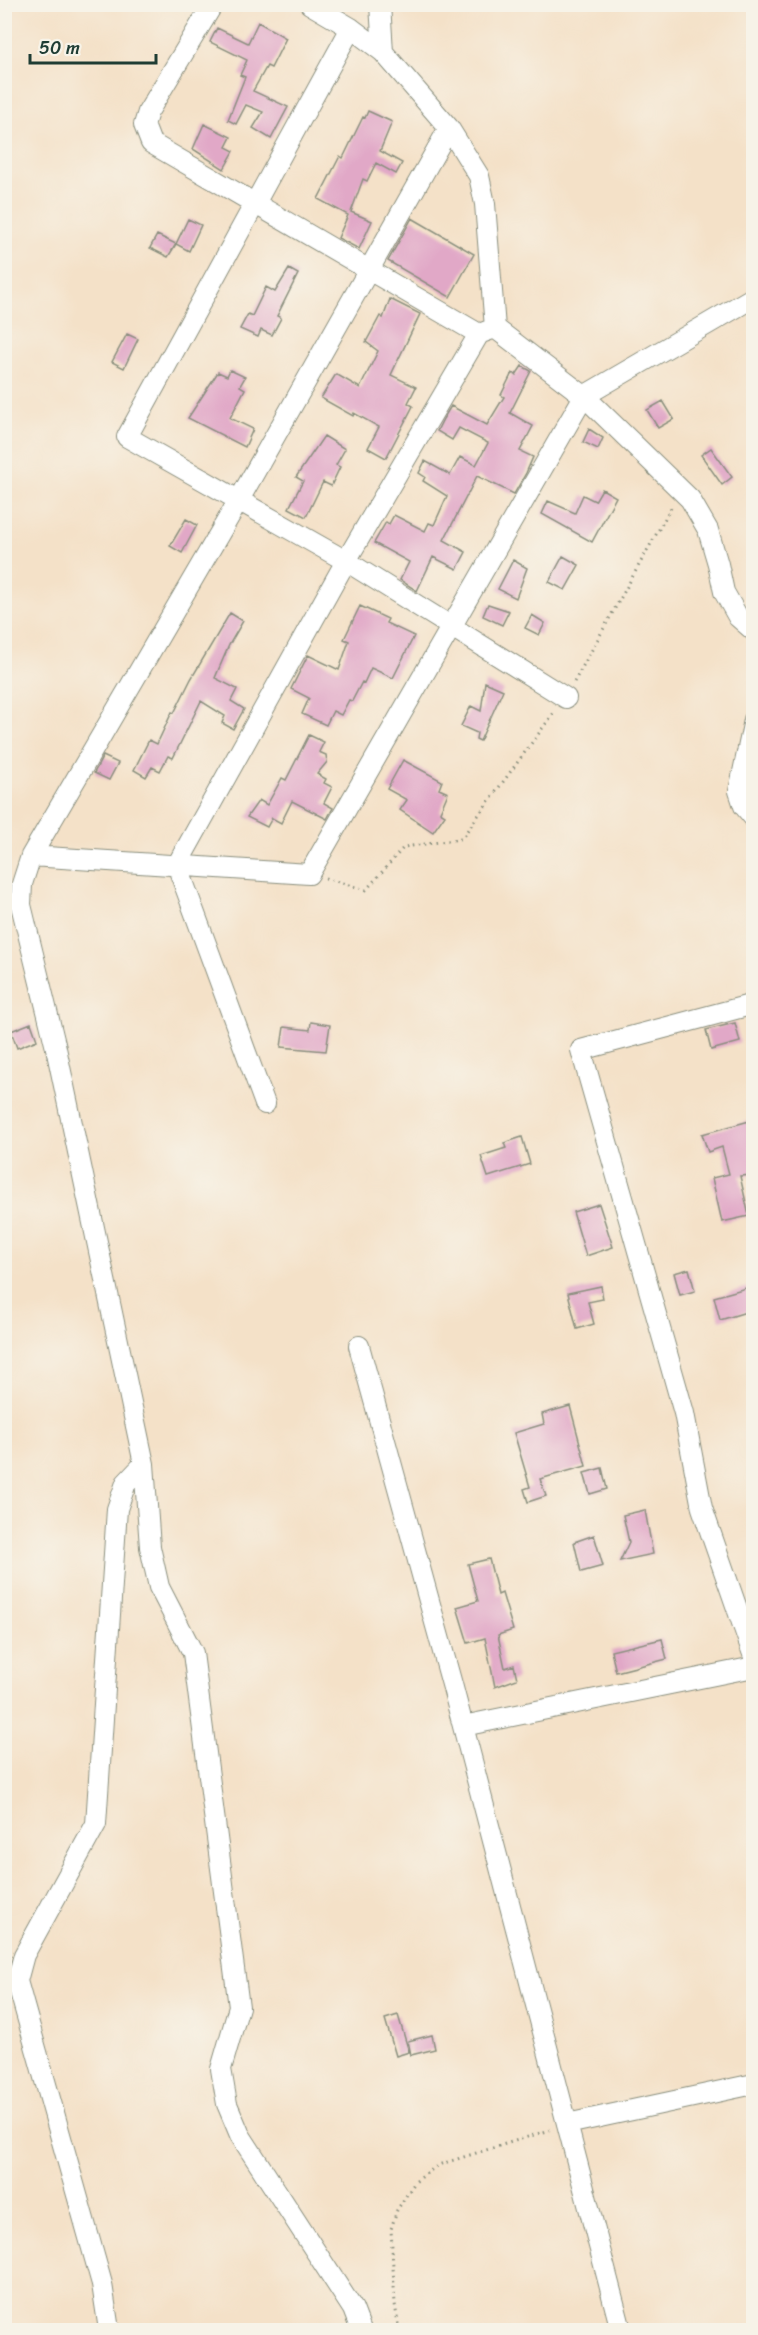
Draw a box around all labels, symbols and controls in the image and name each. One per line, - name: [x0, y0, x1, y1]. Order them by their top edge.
- scale bar: [30, 27, 156, 65]
- text: 50 m: [39, 32, 80, 64]

